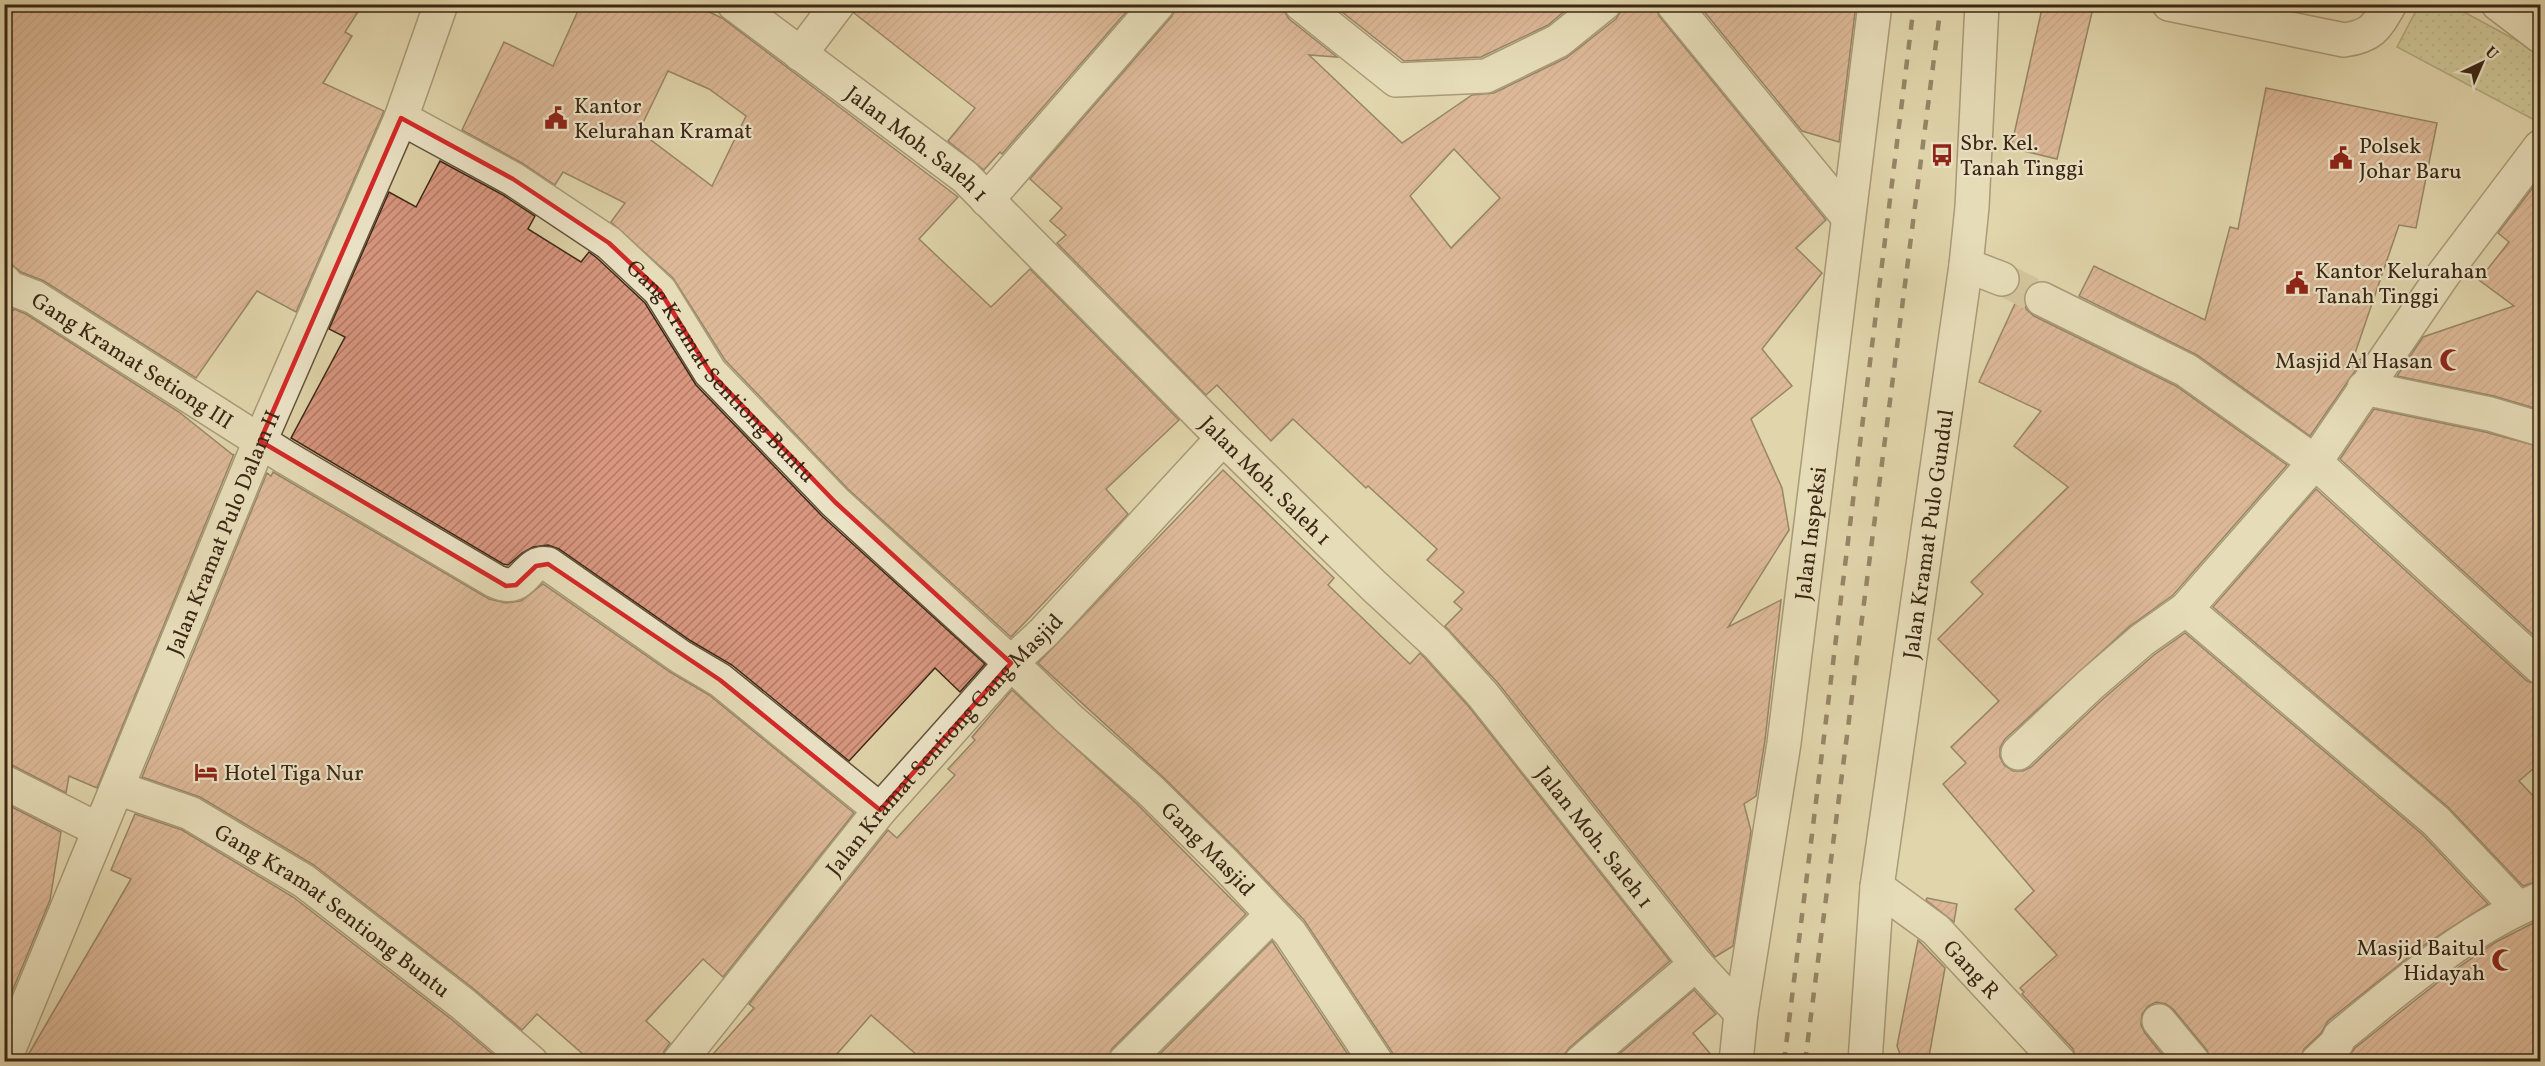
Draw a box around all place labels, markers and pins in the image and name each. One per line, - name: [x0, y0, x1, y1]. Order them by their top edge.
- place label: Kantor Kelurahan Kramat: [574, 92, 752, 148]
- public building icon: Kantor Kelurahan Kramat: [543, 105, 569, 131]
- place label: Sbr. Kel. Tanah Tinggi: [1960, 129, 2084, 185]
- place label: Polsek Johar Baru: [2359, 132, 2462, 188]
- bus stop icon: Sbr. Kel. Tanah Tinggi: [1929, 142, 1955, 168]
- public building icon: Polsek Johar Baru: [2328, 145, 2354, 171]
- place label: Kantor Kelurahan Tanah Tinggi: [2315, 257, 2488, 313]
- public building icon: Kantor Kelurahan Tanah Tinggi: [2284, 270, 2310, 296]
- place label: Masjid Al Hasan: [2275, 347, 2433, 378]
- mosque icon: Masjid Al Hasan: [2438, 347, 2464, 373]
- hotel icon: Hotel Tiga Nur: [193, 759, 219, 785]
- place label: Hotel Tiga Nur: [224, 759, 363, 790]
- place label: Masjid Baitul Hidayah: [2356, 934, 2485, 990]
- mosque icon: Masjid Baitul Hidayah: [2490, 947, 2516, 973]

